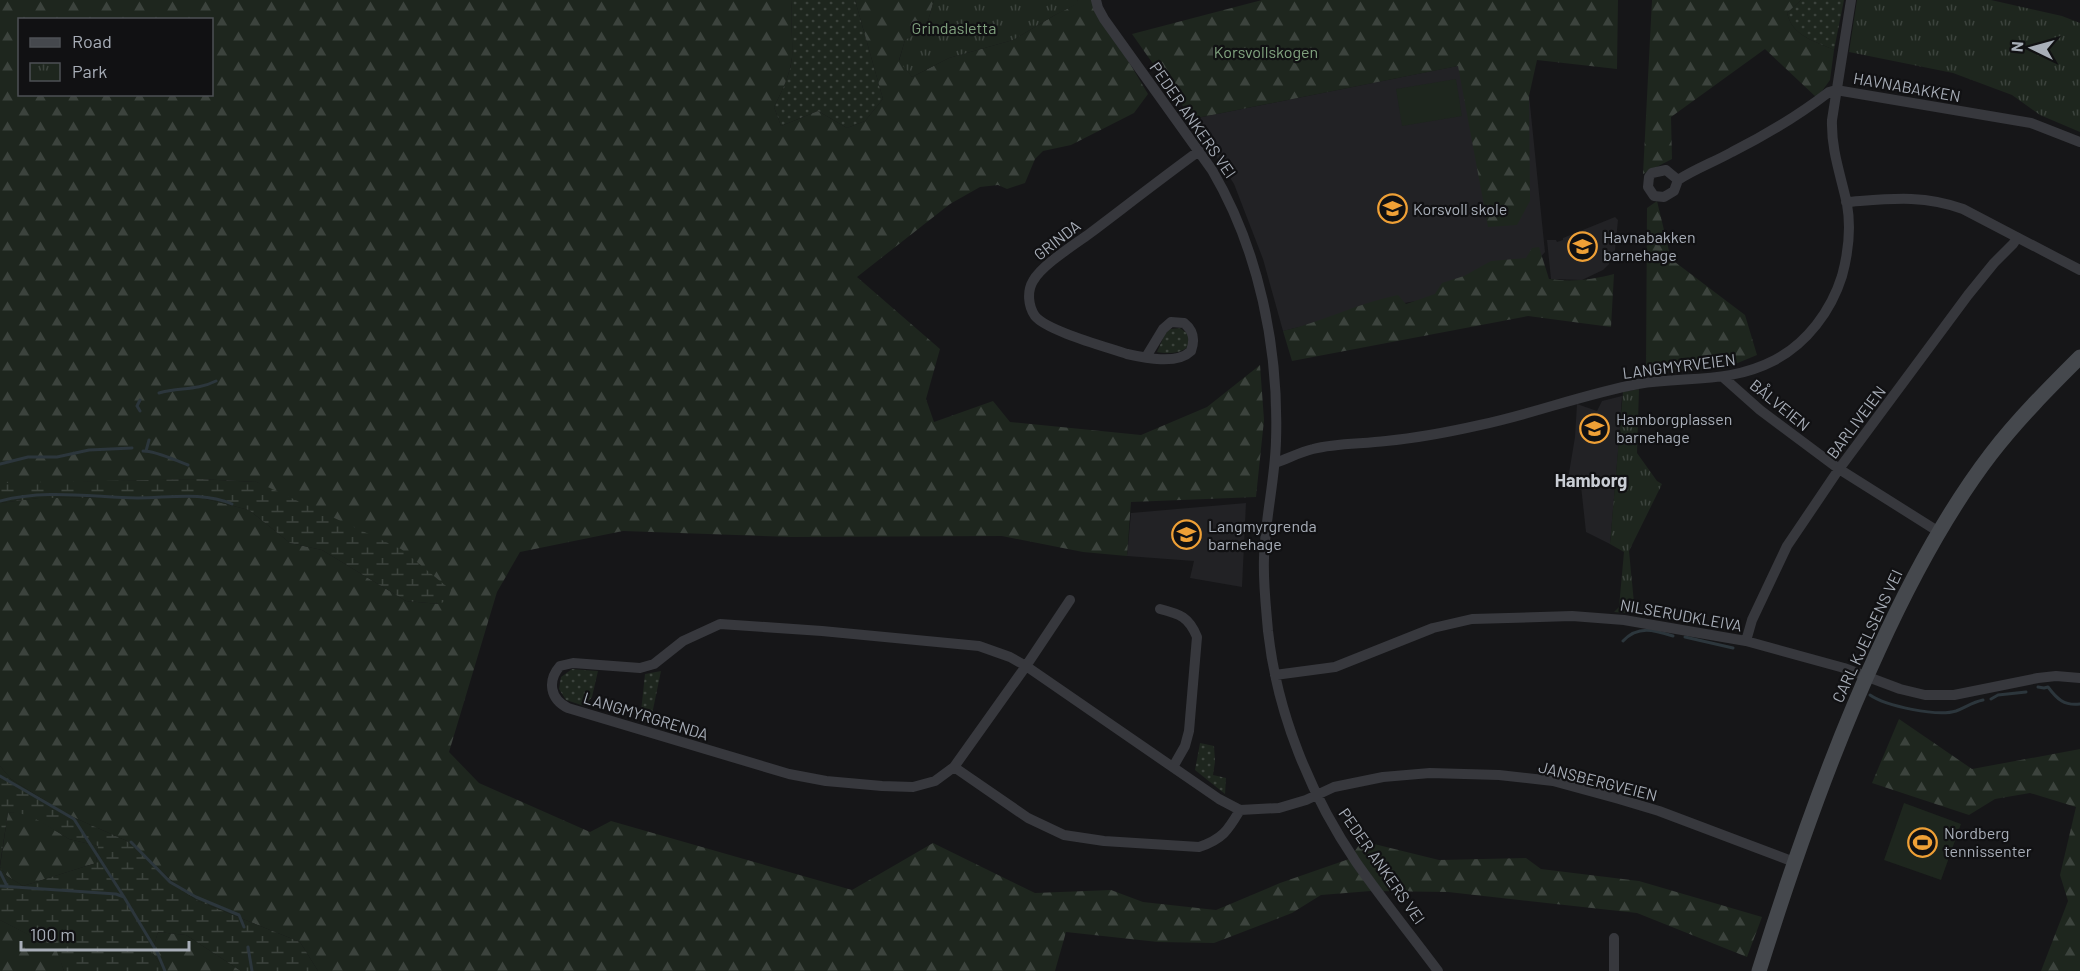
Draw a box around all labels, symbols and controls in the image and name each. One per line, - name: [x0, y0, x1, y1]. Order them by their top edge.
- legend: [18, 18, 213, 96]
- park label: Grindasletta: [912, 18, 996, 37]
- north arrow: [2002, 18, 2062, 78]
- text: Road: [72, 30, 112, 52]
- text: N: [2007, 41, 2026, 53]
- park label: Korsvollskogen: [1214, 42, 1318, 61]
- street label: PEDER ANKERS VEI: [1146, 58, 1240, 181]
- text: Park: [72, 60, 107, 82]
- street label: HAVNABAKKEN: [1852, 68, 1962, 105]
- school or university icon: Korsvoll skole: [1376, 193, 1408, 225]
- place label: Korsvoll skole: [1413, 199, 1507, 218]
- street label: GRINDA: [1030, 215, 1084, 264]
- place label: Havnabakken barnehage: [1603, 227, 1696, 264]
- school or university icon: Havnabakken barnehage: [1566, 230, 1598, 262]
- street label: LANGMYRVEIEN: [1621, 349, 1737, 382]
- street label: BÅLVEIEN: [1747, 375, 1814, 434]
- street label: BARLIVEIEN: [1822, 382, 1889, 462]
- place label: Hamborgplassen barnehage: [1616, 409, 1732, 446]
- school or university icon: Hamborgplassen barnehage: [1579, 412, 1611, 444]
- district label: Hamborg: [1555, 469, 1627, 491]
- place label: Langmyrgrenda barnehage: [1208, 516, 1317, 553]
- school or university icon: Langmyrgrenda barnehage: [1171, 519, 1203, 551]
- street label: CARL KJELSENS VEI: [1827, 566, 1906, 705]
- street label: NILSERUDKLEIVA: [1619, 594, 1744, 635]
- street label: LANGMYRGRENDA: [581, 688, 711, 744]
- street label: JANSBERGVEIEN: [1537, 757, 1659, 804]
- street label: PEDER ANKERS VEI: [1335, 804, 1429, 927]
- place label: Nordberg tennissenter: [1944, 823, 2032, 860]
- sports icon: Nordberg tennissenter: [1907, 826, 1939, 858]
- scale bar: [21, 914, 189, 952]
- text: 100 m: [30, 923, 75, 945]

